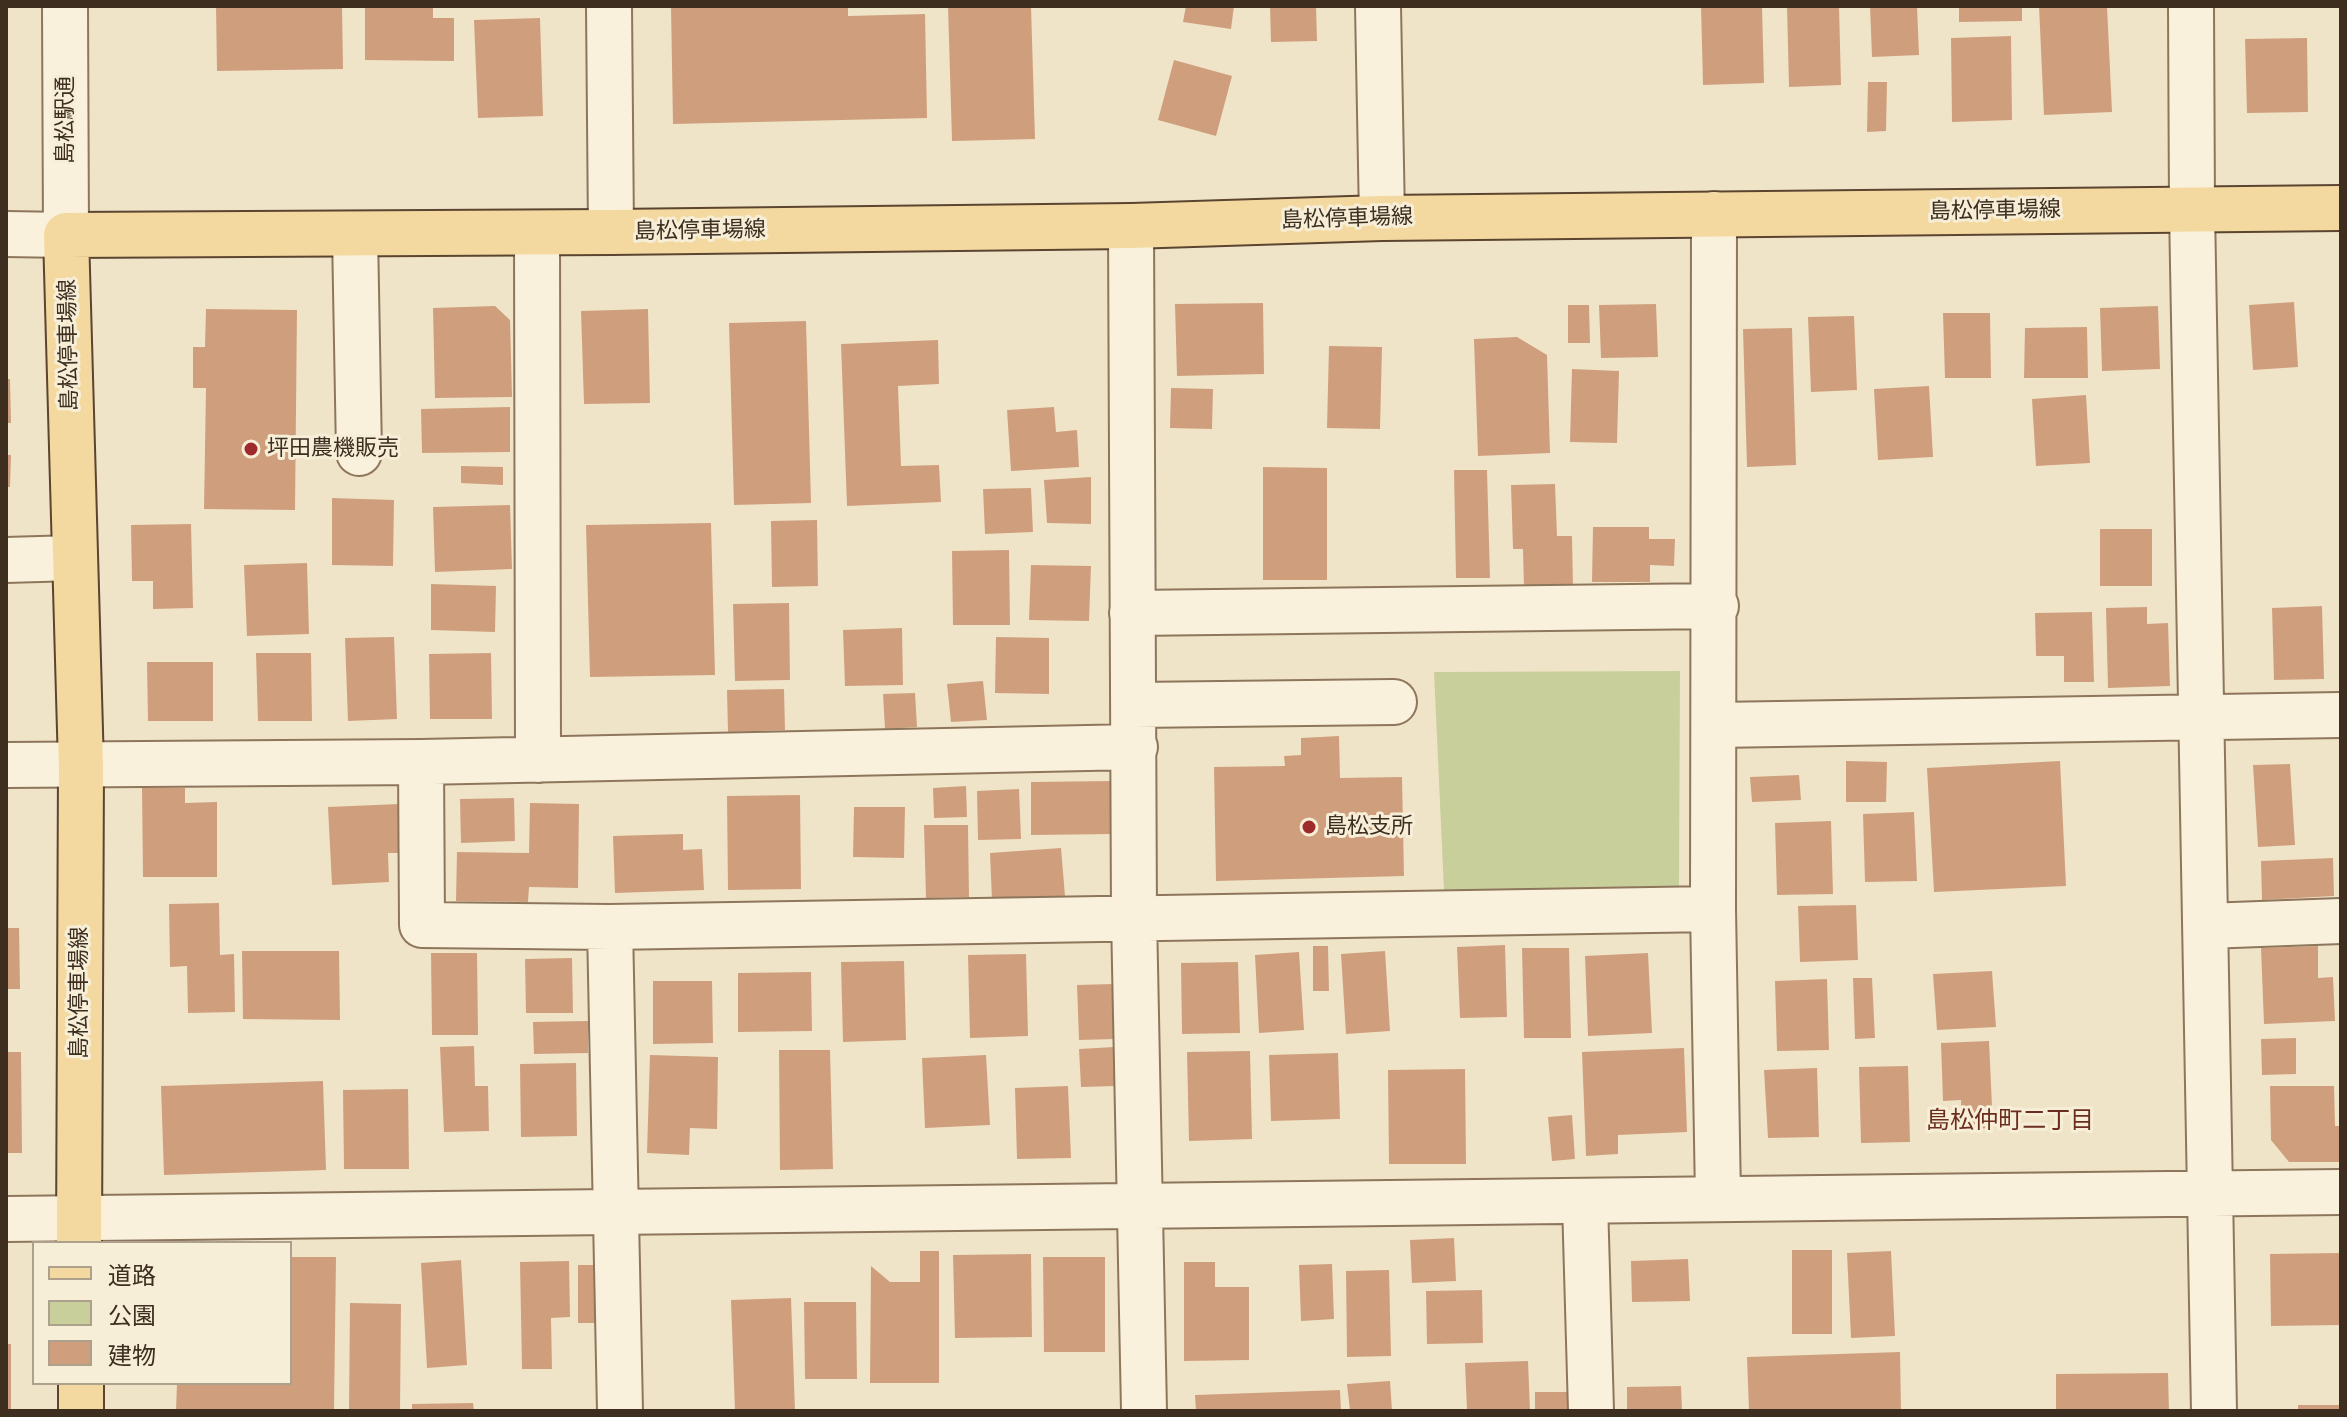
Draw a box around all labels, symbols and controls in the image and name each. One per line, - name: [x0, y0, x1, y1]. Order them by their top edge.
- street label: 島松駅通: [53, 76, 79, 164]
- street label: 島松停車場線: [1929, 197, 2061, 225]
- street label: 島松停車場線: [1281, 204, 1413, 234]
- street label: 島松停車場線: [634, 217, 766, 245]
- street label: 島松停車場線: [55, 279, 83, 411]
- place label: 坪田農機販売: [267, 436, 399, 462]
- marker: 坪田農機販売: [242, 440, 260, 458]
- place label: 島松支所: [1325, 814, 1413, 840]
- marker: 島松支所: [1300, 818, 1318, 836]
- street label: 島松停車場線: [67, 927, 93, 1059]
- district label: 島松仲町二丁目: [1926, 1107, 2094, 1135]
- legend: [32, 1241, 292, 1385]
- text: 道路: [108, 1260, 156, 1291]
- text: 公園: [108, 1300, 156, 1331]
- text: 建物: [108, 1340, 156, 1371]

